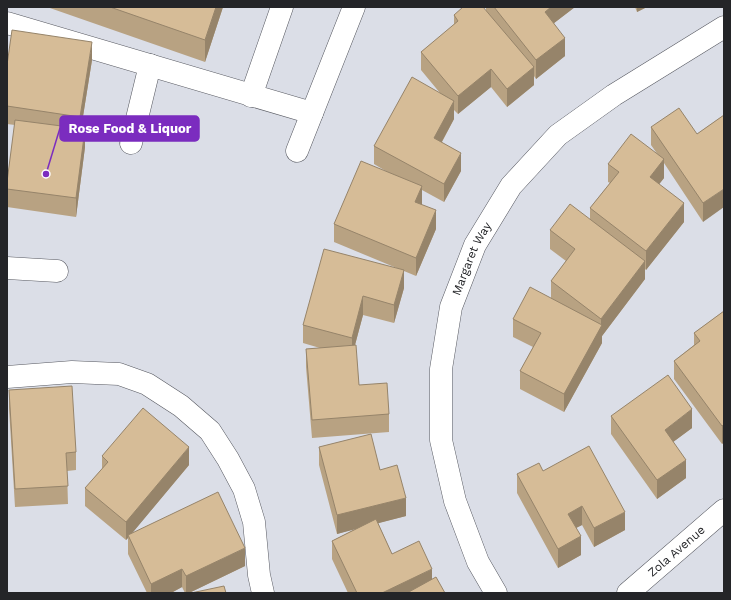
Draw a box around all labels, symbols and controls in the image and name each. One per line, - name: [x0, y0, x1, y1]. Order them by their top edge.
- callout: Rose Food & Liquor: [60, 116, 199, 141]
- text: Rose Food & Liquor: [69, 121, 192, 136]
- street label: Margaret Way: [449, 219, 495, 297]
- street label: Zola Avenue: [645, 523, 708, 580]

